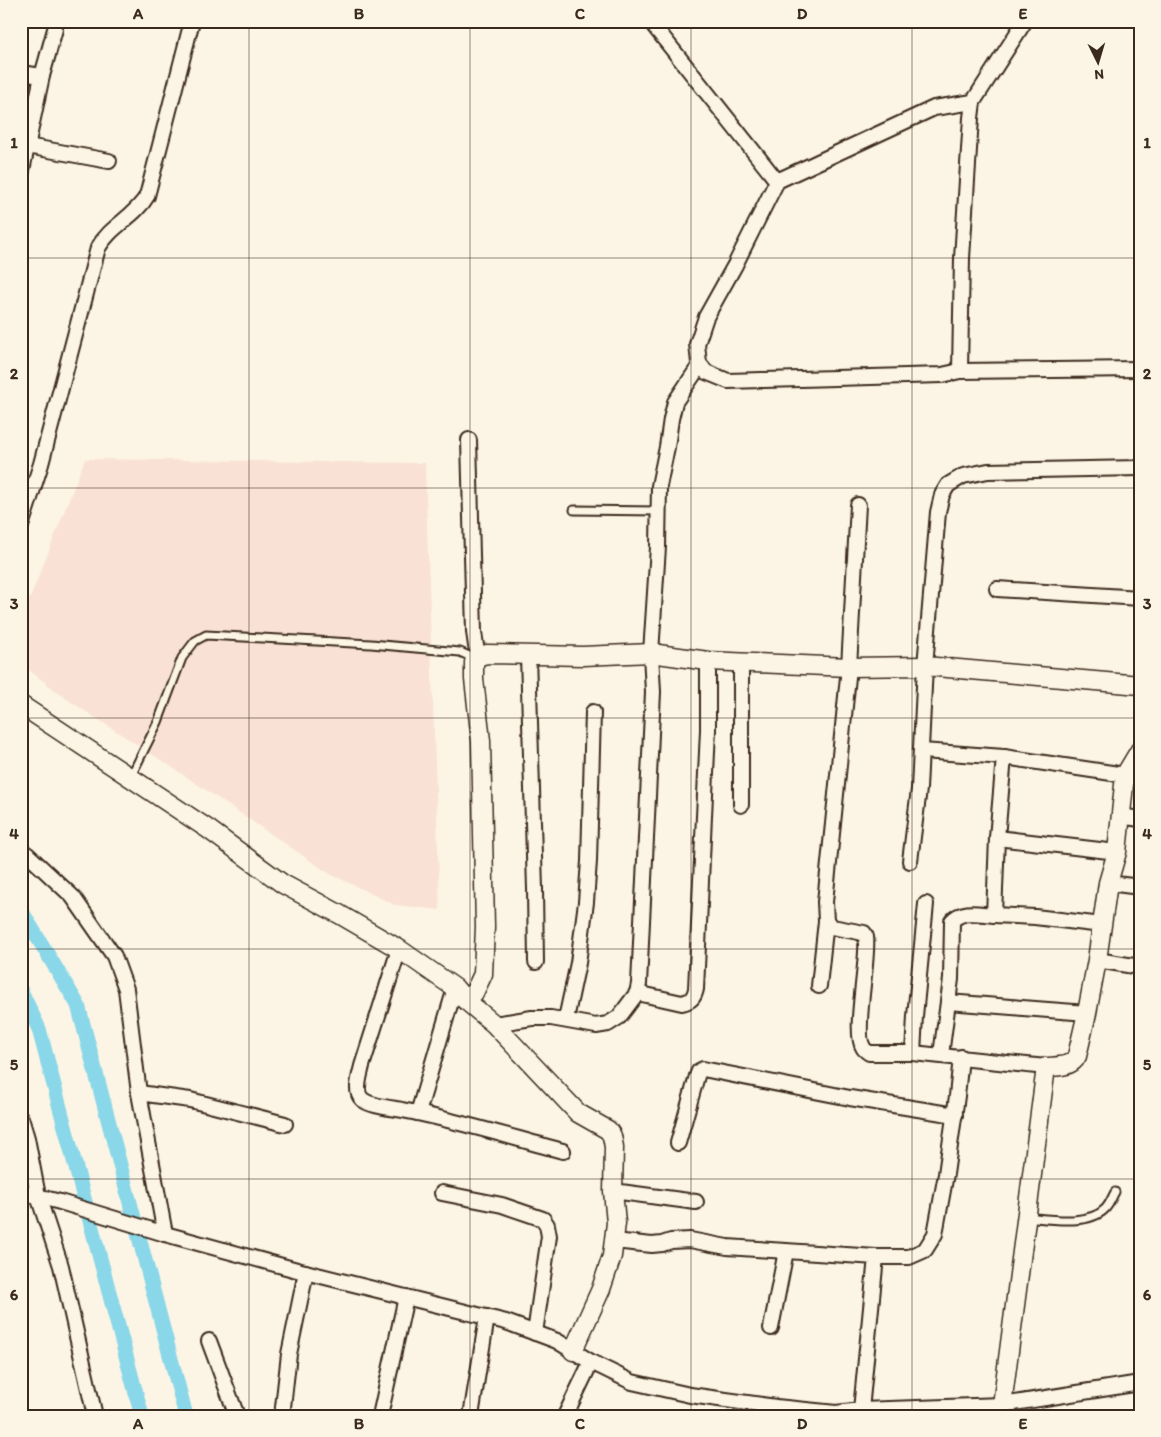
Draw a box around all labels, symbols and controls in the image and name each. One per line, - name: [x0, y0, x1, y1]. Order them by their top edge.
- text: A: [132, 4, 144, 23]
- text: B: [354, 4, 365, 23]
- text: C: [575, 4, 586, 23]
- text: D: [797, 4, 808, 23]
- text: E: [1019, 4, 1028, 23]
- north arrow: [1074, 38, 1124, 88]
- text: N: [1094, 66, 1105, 83]
- text: 1: [10, 133, 18, 152]
- text: 1: [1143, 133, 1151, 152]
- text: 2: [10, 364, 19, 383]
- text: 2: [1143, 364, 1152, 383]
- text: 3: [10, 594, 19, 613]
- text: 3: [1143, 594, 1152, 613]
- text: 4: [9, 824, 19, 843]
- text: 4: [1142, 824, 1152, 843]
- text: 5: [10, 1055, 19, 1074]
- text: 5: [1143, 1055, 1152, 1074]
- text: 6: [10, 1285, 19, 1304]
- text: 6: [1143, 1285, 1152, 1304]
- text: A: [132, 1414, 144, 1433]
- text: B: [354, 1414, 365, 1433]
- text: C: [575, 1414, 586, 1433]
- text: D: [797, 1414, 808, 1433]
- text: E: [1019, 1414, 1028, 1433]

